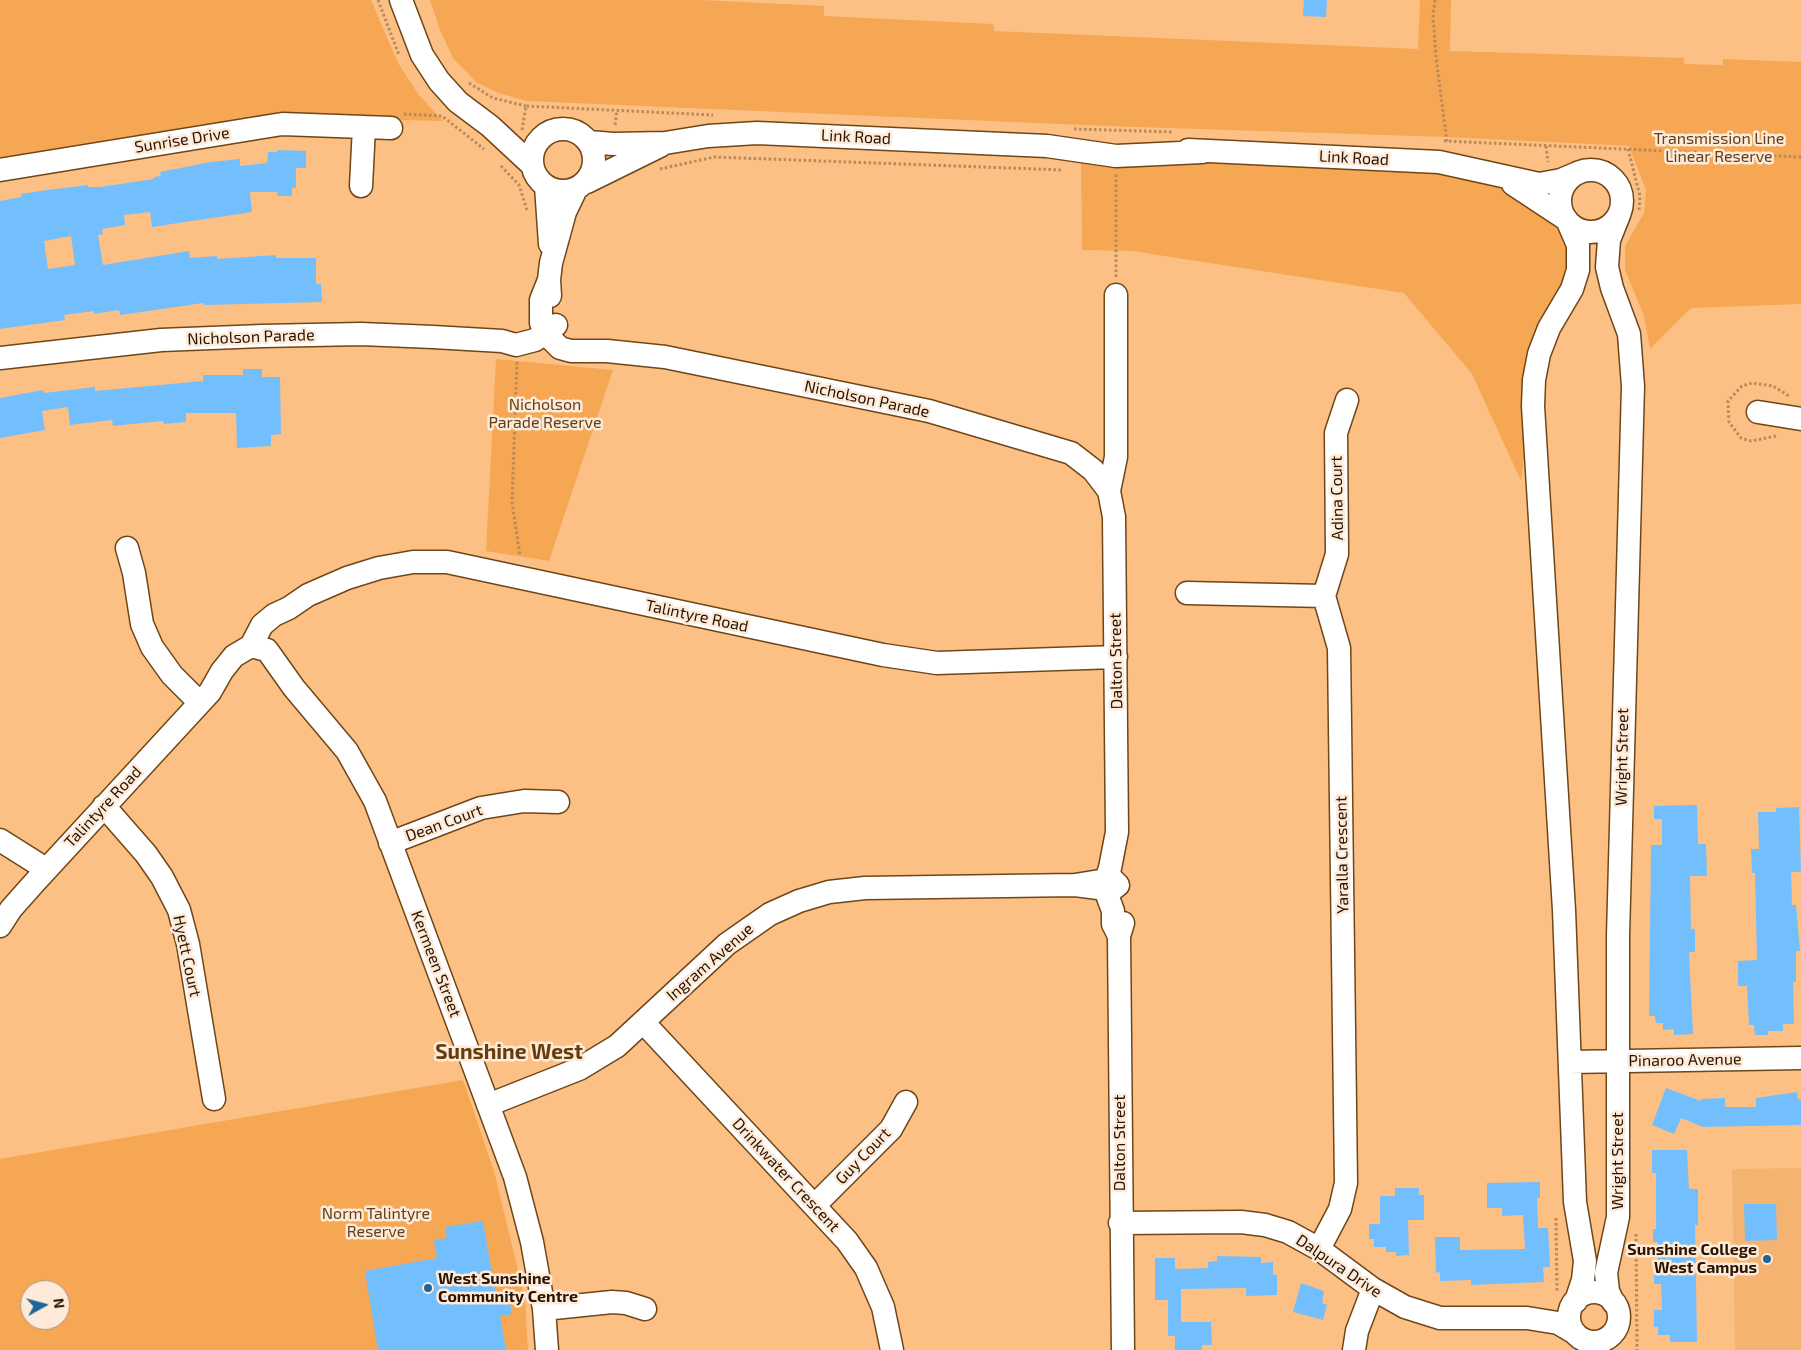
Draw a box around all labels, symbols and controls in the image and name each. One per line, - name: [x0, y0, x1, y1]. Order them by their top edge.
- street label: Sunrise Drive: [133, 123, 231, 157]
- street label: Link Road: [821, 126, 891, 148]
- park label: Transmission Line Linear Reserve: [1654, 129, 1784, 167]
- street label: Link Road: [1319, 147, 1389, 169]
- street label: Nicholson Parade: [187, 325, 315, 349]
- street label: Nicholson Parade: [803, 376, 931, 422]
- park label: Nicholson Parade Reserve: [488, 395, 602, 433]
- street label: Adina Court: [1327, 456, 1347, 540]
- street label: Talintyre Road: [644, 596, 750, 636]
- street label: Dalton Street: [1106, 613, 1126, 709]
- street label: Wright Street: [1612, 708, 1632, 806]
- street label: Talintyre Road: [60, 762, 146, 852]
- street label: Yaralla Crescent: [1331, 796, 1353, 914]
- street label: Dean Court: [403, 800, 485, 846]
- street label: Kermeen Street: [407, 908, 465, 1020]
- street label: Hyett Court: [169, 913, 205, 999]
- street label: Ingram Avenue: [663, 919, 757, 1005]
- district label: Sunshine West: [435, 1039, 583, 1065]
- street label: Pinaroo Avenue: [1628, 1049, 1742, 1071]
- street label: Dalton Street: [1110, 1095, 1130, 1191]
- street label: Wright Street: [1608, 1112, 1628, 1210]
- street label: Drinkwater Crescent: [728, 1114, 844, 1236]
- street label: Guy Court: [831, 1124, 895, 1188]
- park label: Norm Talintyre Reserve: [322, 1204, 430, 1242]
- street label: Dalpura Drive: [1292, 1230, 1386, 1302]
- place label: Sunshine College West Campus: [1627, 1240, 1757, 1278]
- marker: Sunshine College West Campus: [1761, 1253, 1773, 1265]
- place label: West Sunshine Community Centre: [438, 1269, 578, 1307]
- north arrow: [20, 1280, 70, 1330]
- marker: West Sunshine Community Centre: [422, 1282, 434, 1294]
- text: N: [50, 1297, 68, 1309]

